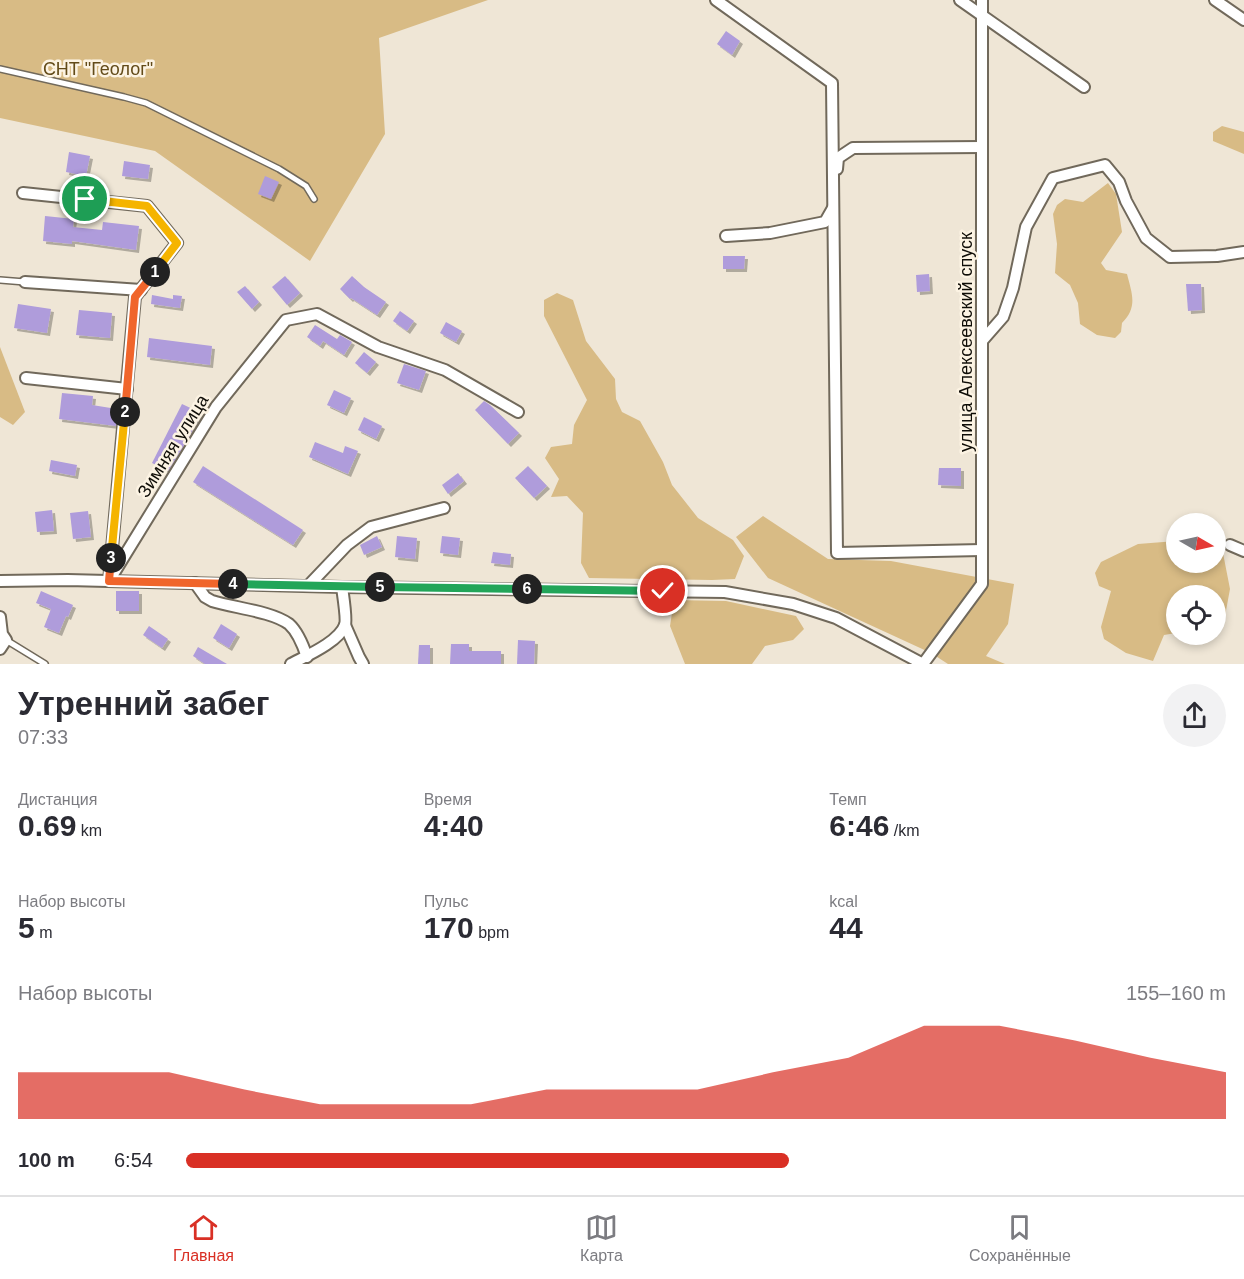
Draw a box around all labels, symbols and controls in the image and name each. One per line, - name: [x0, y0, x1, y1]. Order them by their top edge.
- park label: СНТ "Геолог": [43, 59, 153, 79]
- pin: [59, 173, 110, 224]
- icon: arrive: [68, 182, 101, 215]
- street label: улица Алексеевский спуск: [956, 232, 976, 452]
- pin: 1: [140, 257, 170, 287]
- text: 1: [151, 263, 159, 280]
- street label: Зимняя улица: [133, 390, 213, 501]
- pin: 2: [110, 397, 140, 427]
- text: 2: [121, 403, 129, 420]
- north arrow: [1166, 513, 1226, 573]
- map controls: [1166, 513, 1226, 645]
- pin: 3: [96, 543, 126, 573]
- text: 3: [107, 549, 115, 566]
- pin: [637, 565, 688, 616]
- pin: 4: [218, 569, 248, 599]
- pin: 5: [365, 572, 395, 602]
- pin: 6: [512, 574, 542, 604]
- icon: check: [646, 574, 679, 607]
- text: 4: [229, 575, 237, 592]
- text: 5: [376, 578, 384, 595]
- text: 6: [523, 580, 531, 597]
- button: locate: [1166, 585, 1226, 645]
- button: share: [1163, 684, 1226, 747]
- text: Утренний забег: [18, 685, 270, 722]
- text: 07:33: [18, 726, 68, 748]
- text: Дистанция: [18, 791, 97, 808]
- text: Время: [424, 791, 472, 808]
- text: Темп: [829, 791, 867, 808]
- text: 0.69: [18, 809, 76, 842]
- text: 4:40: [424, 809, 484, 842]
- text: 6:46: [829, 809, 889, 842]
- text: km: [76, 822, 102, 839]
- text: /km: [889, 822, 920, 839]
- text: Набор высоты: [18, 893, 125, 910]
- text: Пульс: [424, 893, 468, 910]
- text: kcal: [829, 893, 858, 910]
- text: 5: [18, 911, 35, 944]
- text: 170: [424, 911, 474, 944]
- text: 44: [829, 911, 863, 944]
- text: m: [35, 924, 52, 941]
- text: bpm: [474, 924, 509, 941]
- text: Набор высоты: [18, 982, 152, 1004]
- text: 155–160 m: [1126, 982, 1226, 1004]
- text: 100 m: [18, 1149, 75, 1171]
- text: 6:54: [114, 1149, 153, 1171]
- tab: Главная: [173, 1211, 234, 1265]
- tab: Карта: [580, 1211, 623, 1265]
- tab: Сохранённые: [969, 1211, 1071, 1265]

